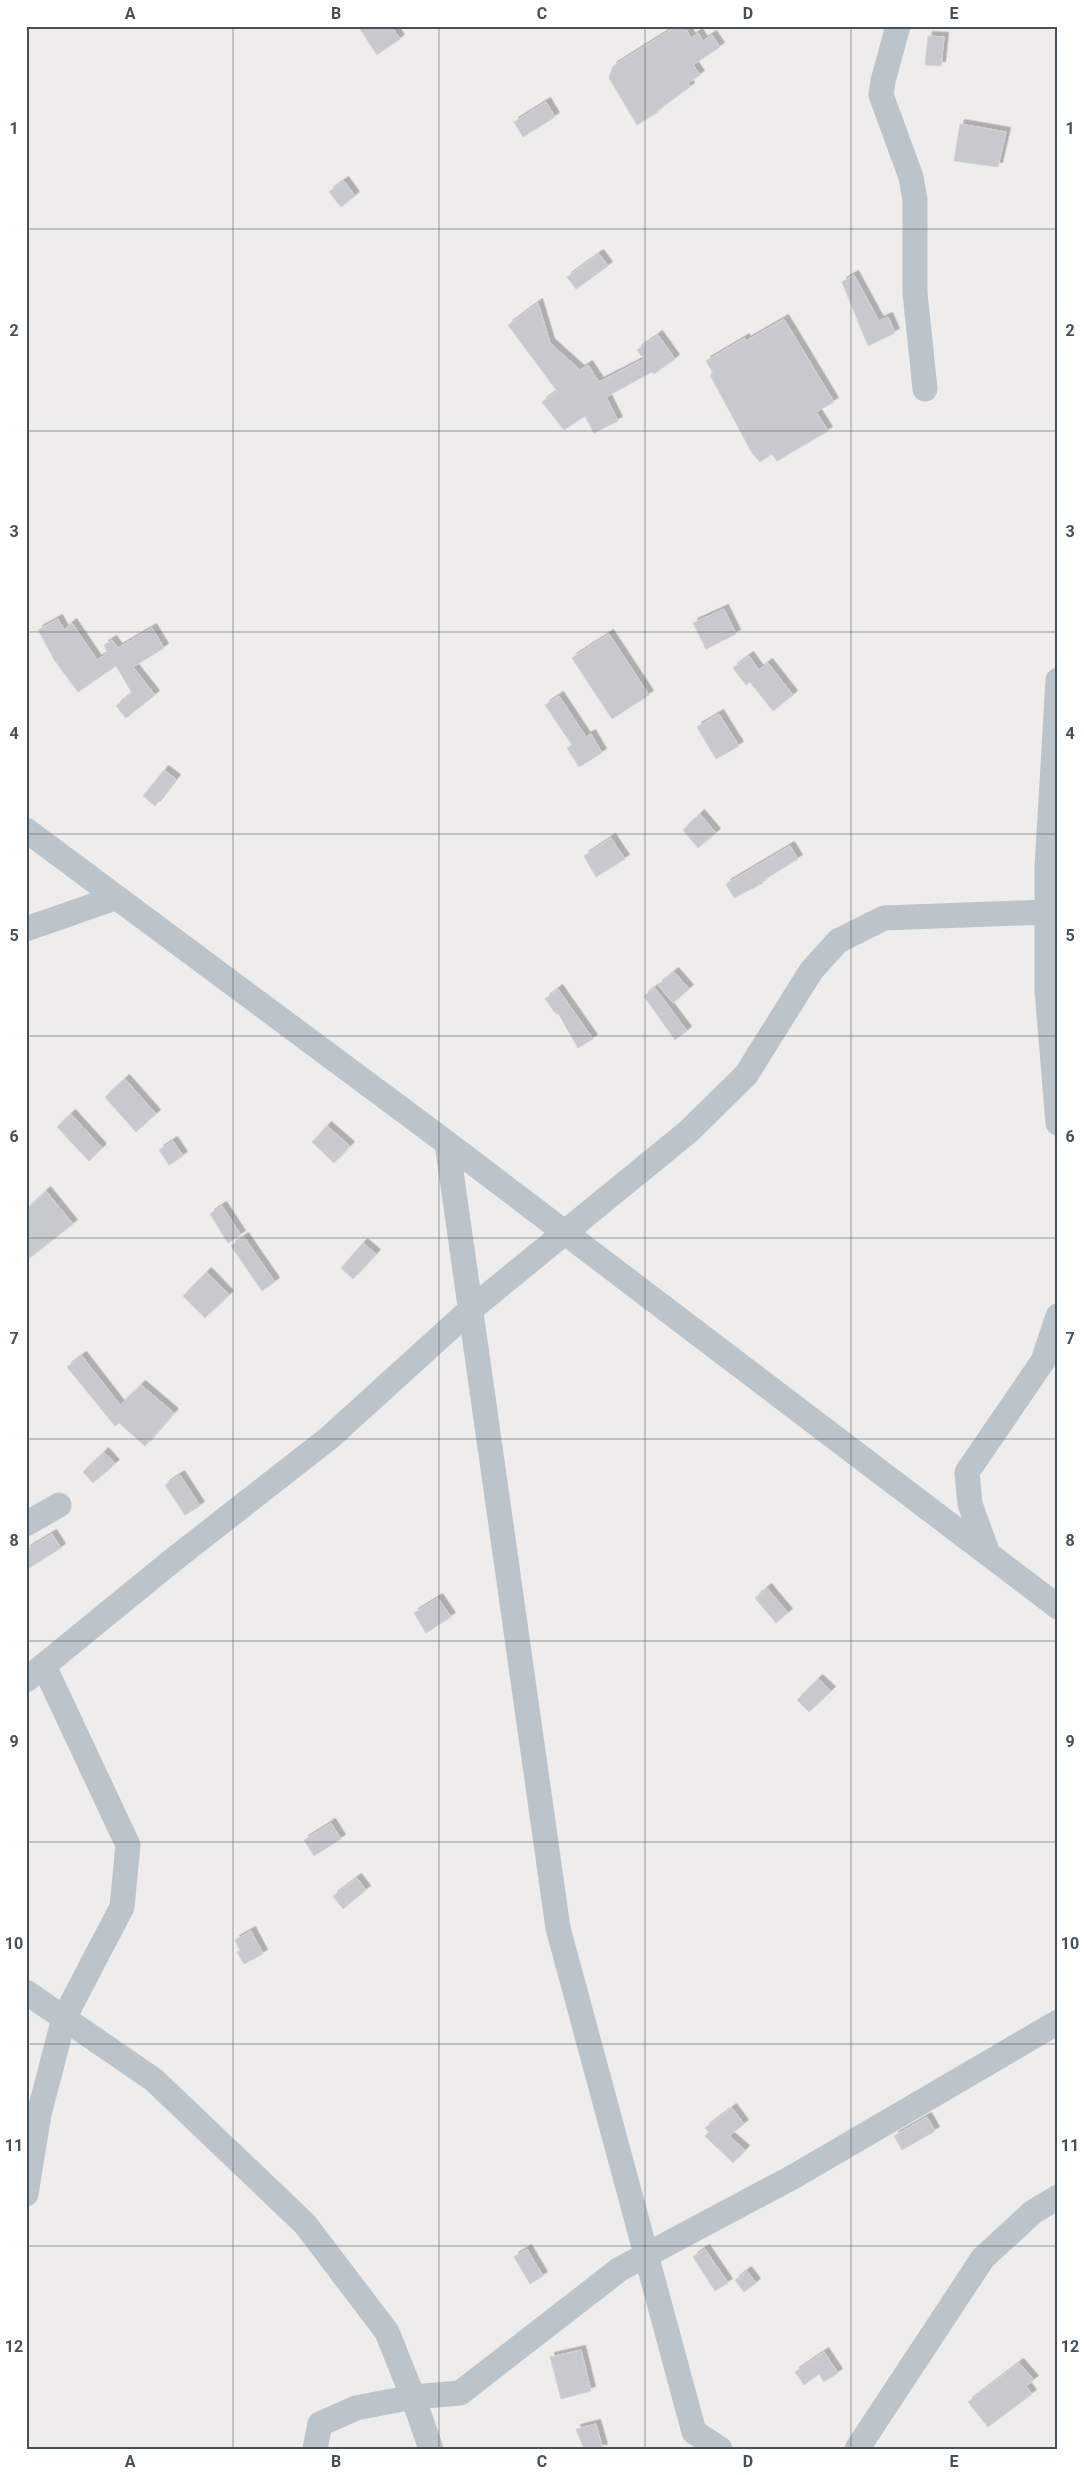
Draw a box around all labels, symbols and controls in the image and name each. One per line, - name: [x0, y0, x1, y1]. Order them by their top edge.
- text: A: [125, 4, 136, 23]
- text: B: [331, 4, 341, 23]
- text: C: [537, 4, 547, 23]
- text: D: [743, 4, 753, 23]
- text: E: [950, 4, 959, 23]
- text: 1: [9, 119, 19, 138]
- text: 1: [1065, 119, 1075, 138]
- text: 2: [9, 321, 19, 340]
- text: 2: [1065, 321, 1075, 340]
- text: 3: [9, 522, 19, 541]
- text: 3: [1065, 522, 1075, 541]
- text: 4: [9, 724, 19, 743]
- text: 4: [1065, 724, 1075, 743]
- text: 5: [9, 926, 19, 945]
- text: 5: [1065, 926, 1075, 945]
- text: 6: [9, 1127, 19, 1146]
- text: 6: [1065, 1127, 1075, 1146]
- text: 7: [9, 1329, 19, 1348]
- text: 7: [1065, 1329, 1075, 1348]
- text: 8: [9, 1531, 19, 1550]
- text: 8: [1065, 1531, 1075, 1550]
- text: 9: [9, 1732, 19, 1751]
- text: 9: [1065, 1732, 1075, 1751]
- text: 10: [5, 1934, 23, 1953]
- text: 10: [1061, 1934, 1079, 1953]
- text: 11: [5, 2136, 23, 2155]
- text: 11: [1061, 2136, 1079, 2155]
- text: 12: [5, 2337, 23, 2356]
- text: 12: [1061, 2337, 1079, 2356]
- text: A: [125, 2452, 136, 2471]
- text: B: [331, 2452, 341, 2471]
- text: C: [537, 2452, 547, 2471]
- text: D: [743, 2452, 753, 2471]
- text: E: [950, 2452, 959, 2471]

